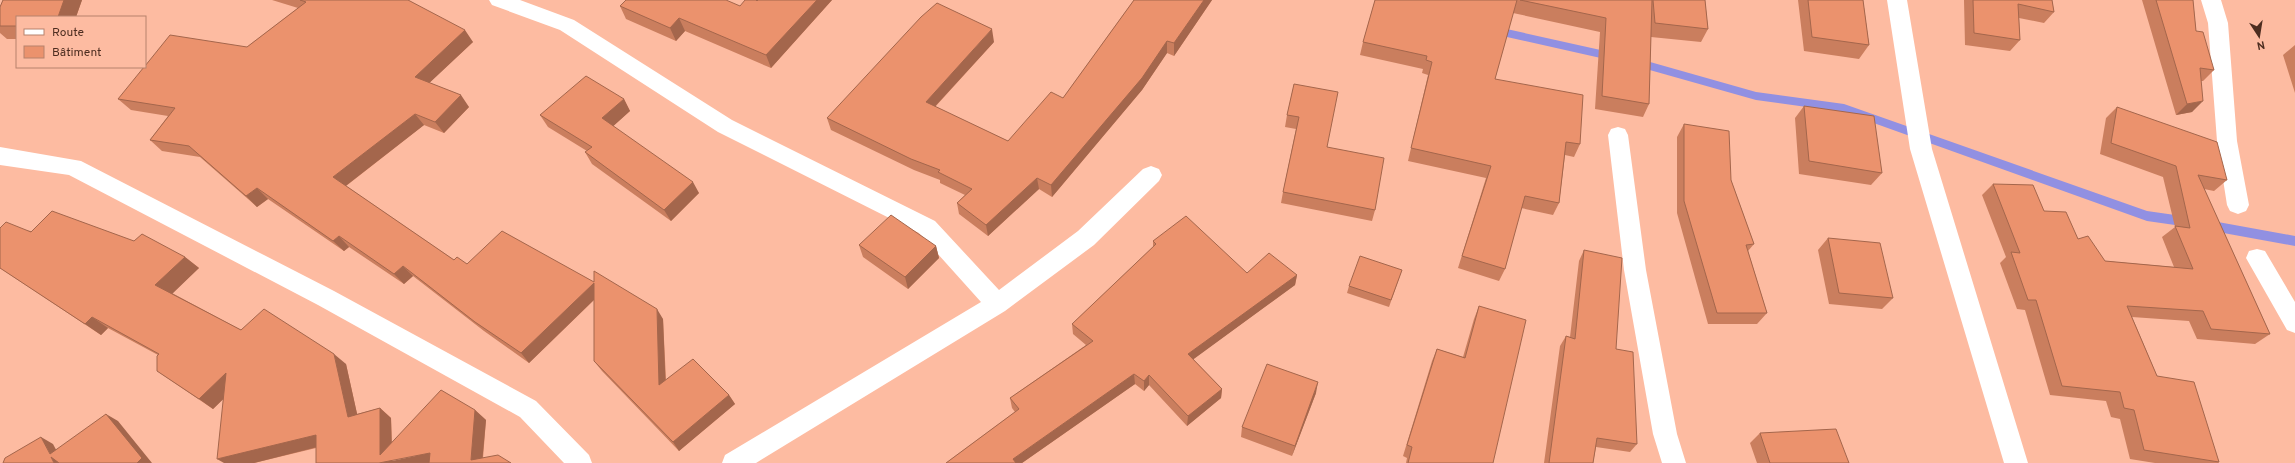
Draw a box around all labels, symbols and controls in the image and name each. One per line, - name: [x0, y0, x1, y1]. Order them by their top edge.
- legend: [16, 16, 146, 68]
- north arrow: [2239, 16, 2279, 56]
- text: Route: [52, 25, 84, 41]
- text: N: [2256, 37, 2266, 52]
- text: Bâtiment: [52, 45, 102, 61]

